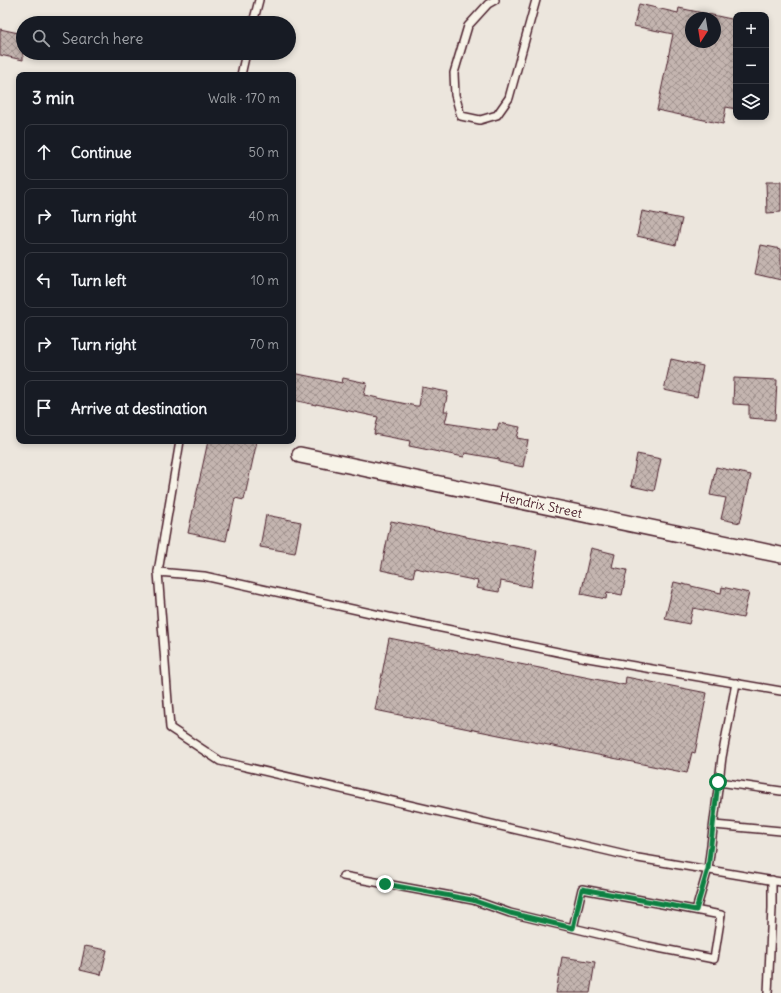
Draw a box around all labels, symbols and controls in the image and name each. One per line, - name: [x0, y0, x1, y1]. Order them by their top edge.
- north arrow: [685, 12, 721, 48]
- map controls: [733, 12, 769, 120]
- button: +: [733, 12, 769, 48]
- search box: [16, 16, 296, 60]
- icon: search: [30, 27, 52, 49]
- text: Search here: [62, 29, 143, 48]
- button: −: [733, 48, 769, 84]
- button: layers: [733, 84, 769, 120]
- text: 3 min: [32, 87, 74, 109]
- text: Walk · 170 m: [208, 90, 280, 107]
- icon: ahead: [33, 141, 55, 163]
- text: Continue: [71, 143, 132, 162]
- text: 50 m: [248, 144, 279, 161]
- icon: right: [33, 205, 55, 227]
- text: Turn right: [71, 207, 136, 226]
- text: 40 m: [248, 208, 279, 225]
- icon: left: [33, 269, 55, 291]
- text: Turn left: [71, 271, 126, 290]
- text: 10 m: [251, 272, 279, 289]
- icon: right: [33, 333, 55, 355]
- text: Turn right: [71, 335, 136, 354]
- text: 70 m: [250, 336, 279, 353]
- icon: arrive: [33, 397, 55, 419]
- text: Arrive at destination: [71, 399, 207, 418]
- street label: Hendrix Street: [498, 488, 584, 522]
- route start: [709, 773, 727, 791]
- route end: [376, 875, 394, 893]

